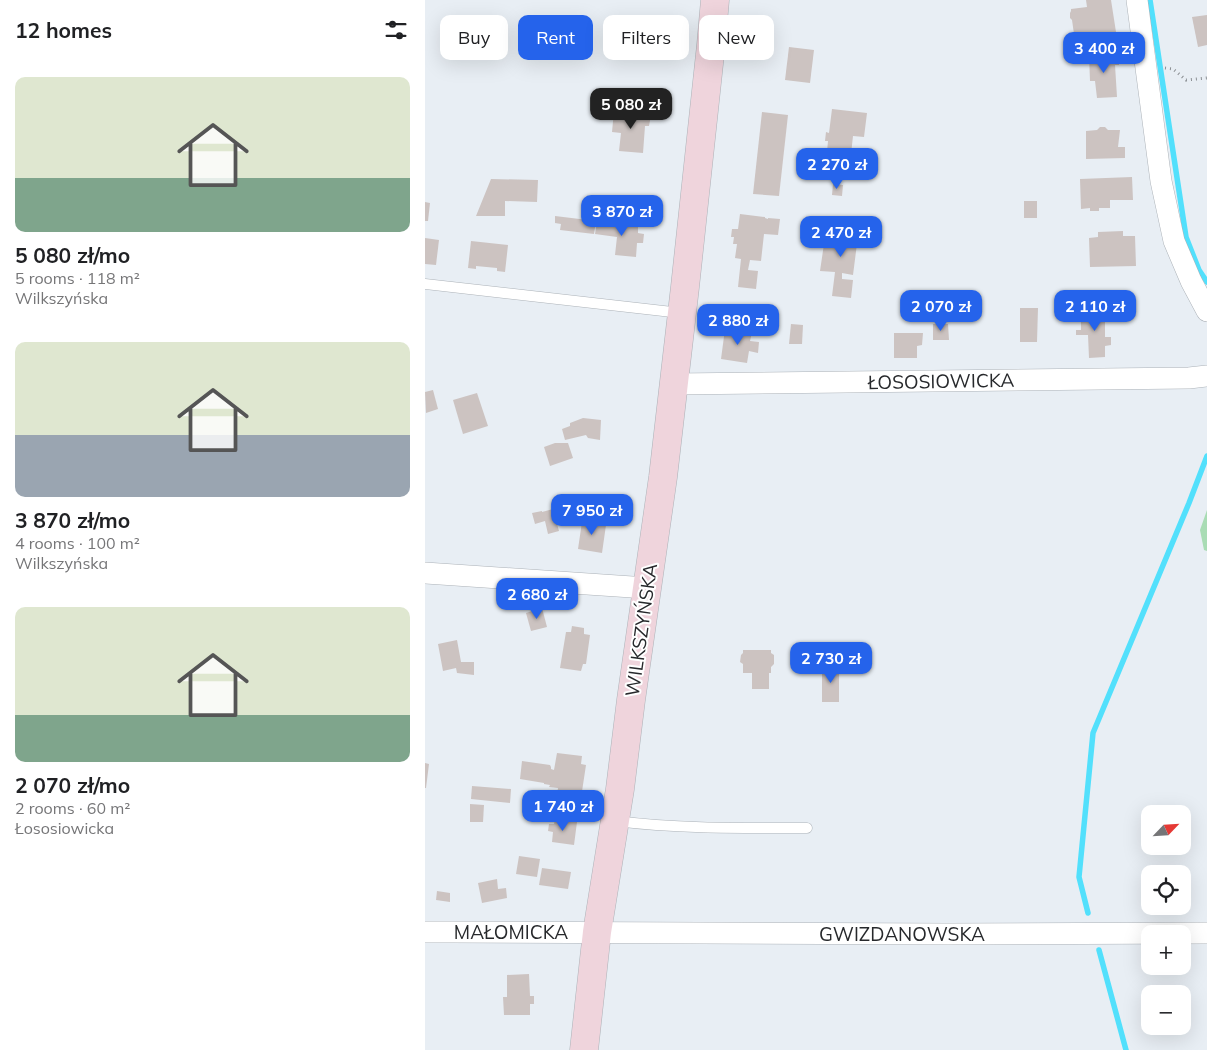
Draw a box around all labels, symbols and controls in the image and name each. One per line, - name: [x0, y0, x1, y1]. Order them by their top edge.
- chip: Buy: [440, 15, 508, 60]
- chip: Rent: [518, 15, 593, 60]
- chip: Filters: [603, 15, 689, 60]
- chip: New: [699, 15, 774, 60]
- icon: filters: [382, 16, 410, 44]
- text: 12 homes: [15, 17, 112, 43]
- pin: 3 400 zł: [1052, 32, 1156, 74]
- text: 3 400 zł: [1074, 38, 1134, 58]
- pin: 5 080 zł: [579, 88, 683, 130]
- text: 5 080 zł: [601, 94, 661, 114]
- icon: home: [168, 110, 258, 200]
- pin: 2 270 zł: [785, 148, 889, 190]
- text: 2 270 zł: [807, 154, 867, 174]
- pin: 3 870 zł: [570, 194, 674, 237]
- text: 3 870 zł: [592, 201, 652, 221]
- pin: 2 470 zł: [789, 216, 893, 258]
- text: 2 470 zł: [811, 222, 871, 242]
- text: 5 080 zł/mo: [15, 242, 130, 268]
- text: 5 rooms · 118 m²: [15, 268, 140, 288]
- text: Wilkszyńska: [15, 288, 108, 308]
- pin: 2 070 zł: [889, 290, 993, 332]
- pin: 2 110 zł: [1043, 290, 1147, 332]
- text: 2 070 zł: [911, 296, 971, 316]
- text: 2 110 zł: [1065, 296, 1125, 316]
- pin: 2 880 zł: [686, 304, 790, 346]
- text: 2 880 zł: [708, 310, 768, 330]
- street label: ŁOSOSIOWICKA: [867, 368, 1014, 394]
- icon: home: [168, 375, 258, 465]
- pin: 7 950 zł: [540, 494, 644, 536]
- text: 7 950 zł: [562, 500, 622, 520]
- text: 3 870 zł/mo: [15, 507, 130, 533]
- text: 4 rooms · 100 m²: [15, 533, 140, 553]
- text: Wilkszyńska: [15, 553, 108, 573]
- street label: WILKSZYŃSKA: [620, 562, 662, 698]
- pin: 2 680 zł: [485, 578, 589, 620]
- text: 2 680 zł: [507, 584, 567, 604]
- icon: home: [168, 640, 258, 730]
- pin: 2 730 zł: [779, 642, 883, 684]
- text: 2 730 zł: [801, 648, 861, 668]
- text: 2 070 zł/mo: [15, 772, 130, 798]
- pin: 1 740 zł: [511, 790, 615, 832]
- text: 1 740 zł: [533, 796, 593, 816]
- text: 2 rooms · 60 m²: [15, 798, 130, 818]
- north arrow: [1141, 805, 1191, 855]
- map controls: [1141, 805, 1191, 1035]
- text: Łososiowicka: [15, 818, 114, 838]
- button: locate: [1141, 865, 1191, 915]
- street label: MAŁOMICKA: [454, 920, 568, 944]
- street label: GWIZDANOWSKA: [819, 922, 985, 946]
- button: +: [1141, 925, 1191, 975]
- button: −: [1141, 985, 1191, 1035]

